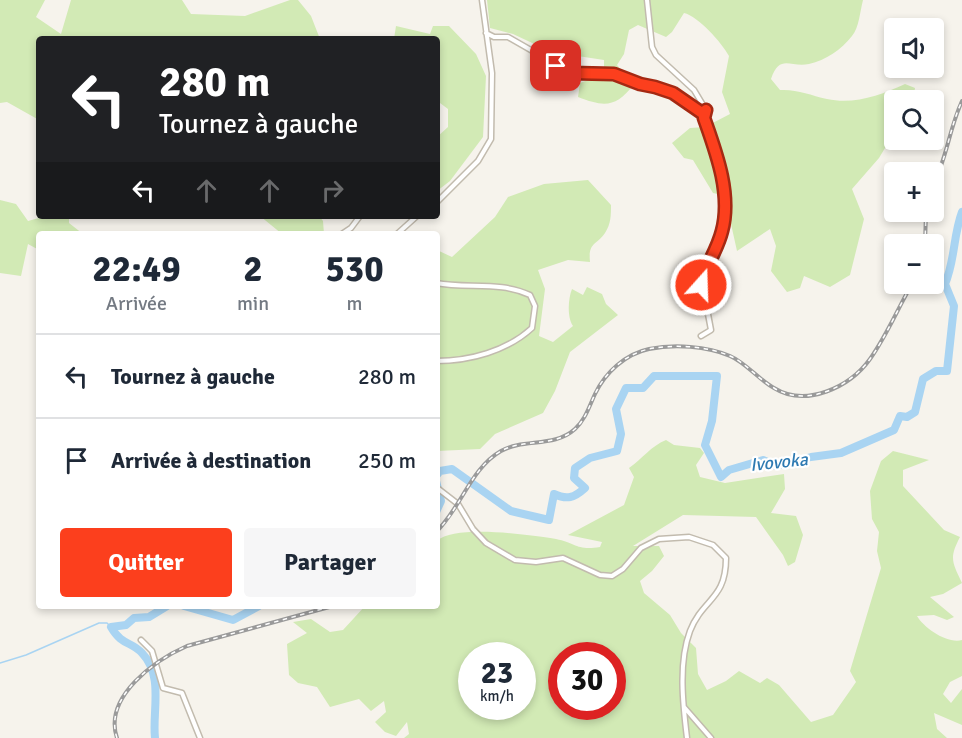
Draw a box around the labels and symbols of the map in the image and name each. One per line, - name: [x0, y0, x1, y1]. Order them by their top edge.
- pin: [530, 40, 581, 91]
- position arrow: [669, 253, 733, 317]
- water label: Ivovoka: [749, 448, 810, 476]
- speed limit sign: 30: [548, 642, 626, 720]

